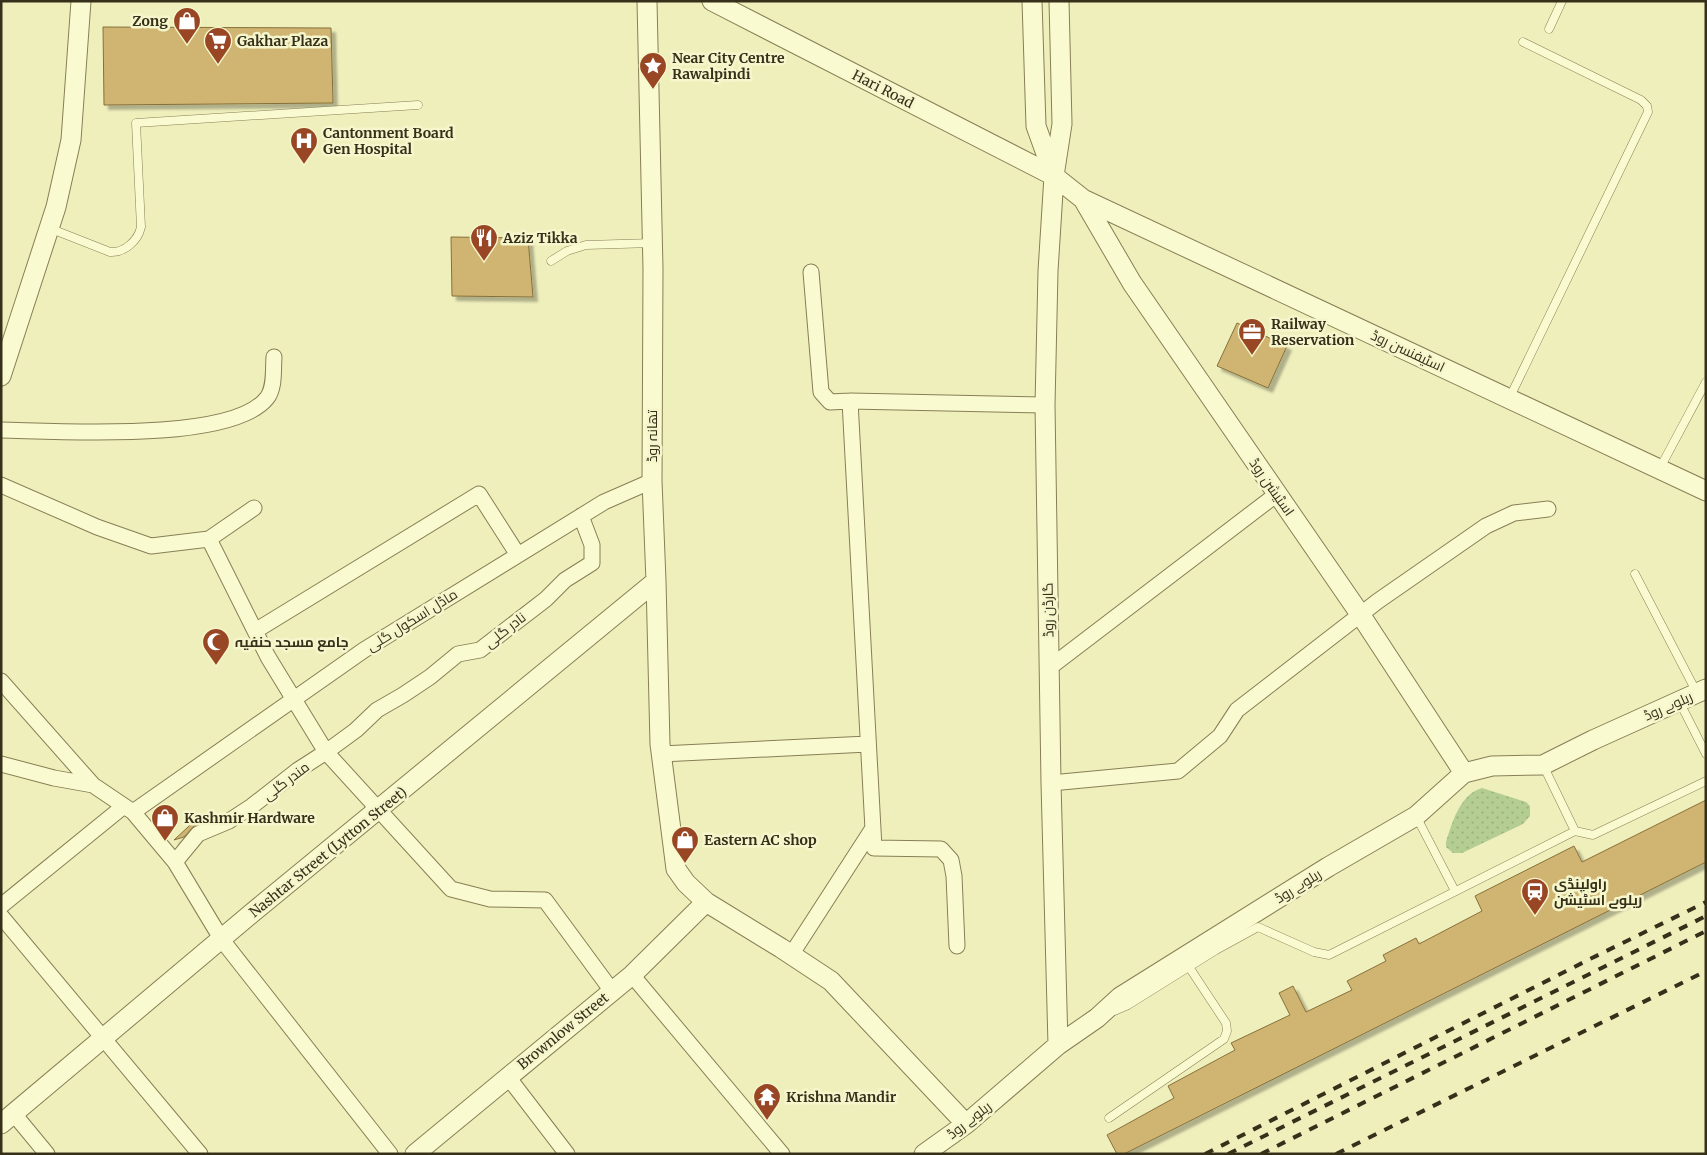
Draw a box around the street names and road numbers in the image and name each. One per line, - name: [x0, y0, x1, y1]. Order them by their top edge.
- street label: Hari Road: [849, 66, 917, 112]
- street label: اسٹیفنسن روڈ: [1368, 326, 1448, 376]
- street label: تھانہ روڈ: [643, 409, 661, 462]
- street label: اسٹیشن روڈ: [1246, 455, 1298, 519]
- street label: گارڈن روڈ: [1039, 582, 1057, 638]
- street label: ماڈل اسکول گلی: [363, 585, 461, 655]
- street label: نادر گلی: [481, 608, 529, 652]
- street label: ریلوے روڈ: [1641, 687, 1695, 725]
- street label: مندر گلی: [259, 758, 313, 804]
- street label: Nashtar Street (Lytton Street): [246, 783, 410, 921]
- street label: ریلوے روڈ: [1271, 865, 1325, 907]
- street label: Brownlow Street: [514, 988, 613, 1073]
- street label: ریلوے روڈ: [943, 1097, 995, 1143]

